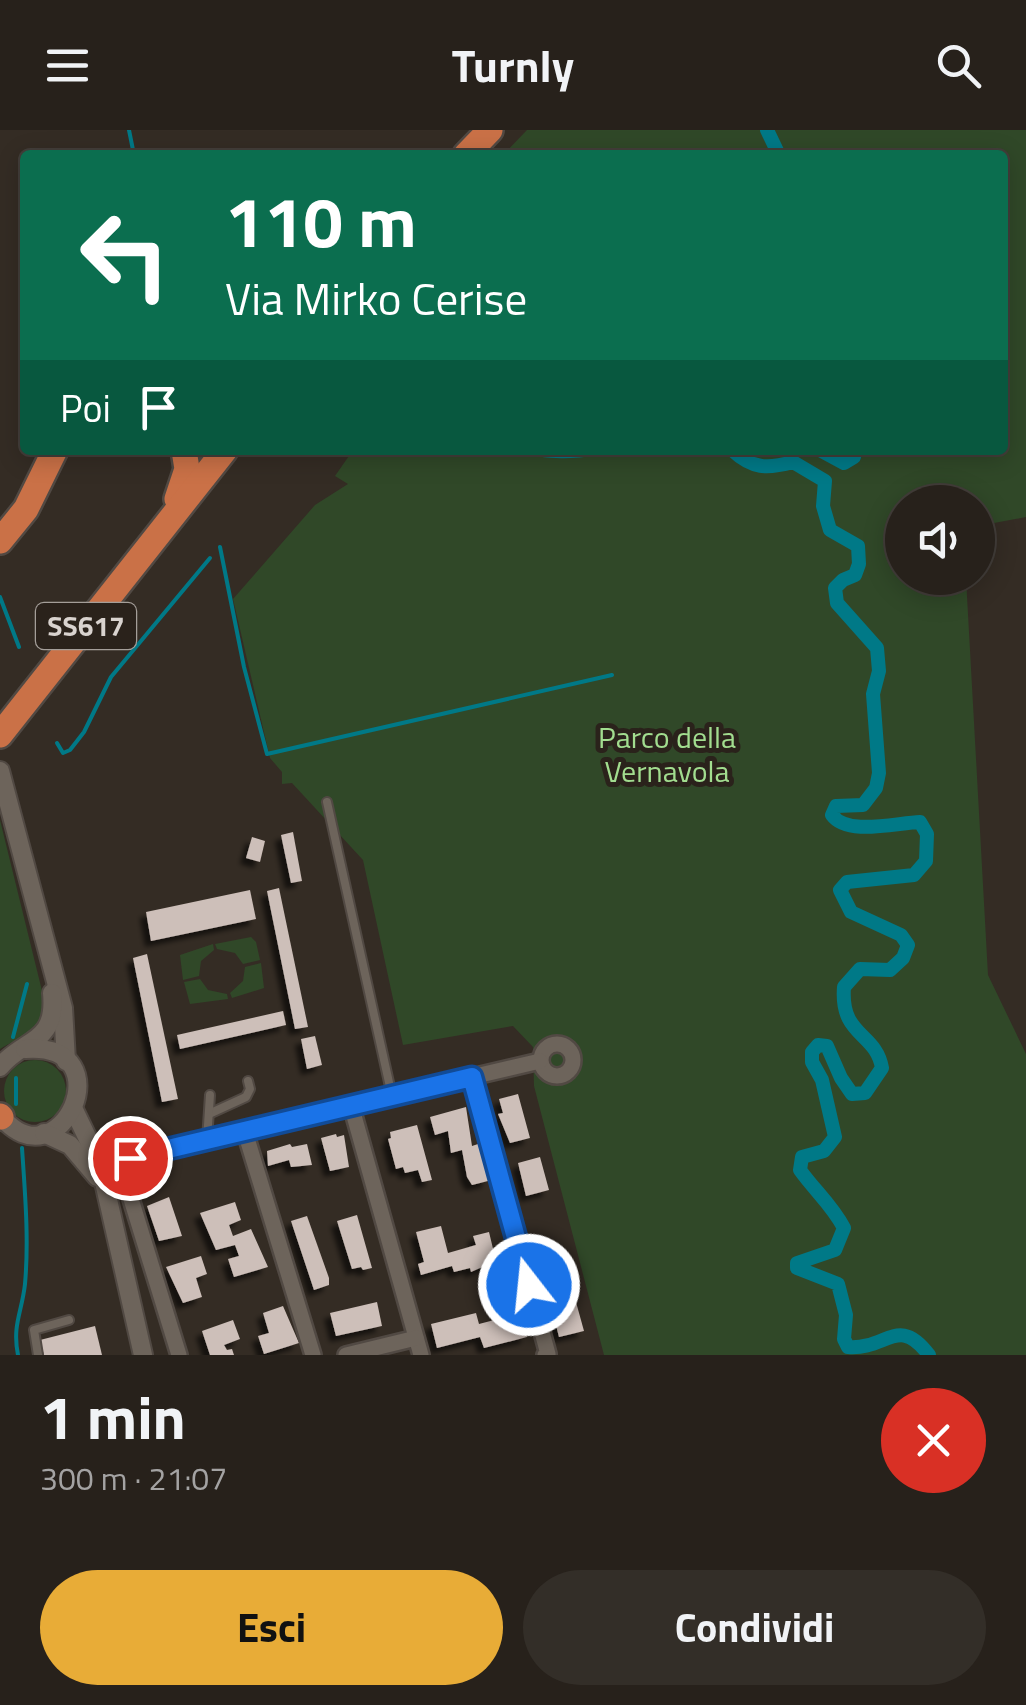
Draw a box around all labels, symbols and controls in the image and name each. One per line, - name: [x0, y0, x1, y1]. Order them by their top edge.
- text: Turnly: [452, 31, 574, 99]
- icon: menu: [40, 38, 95, 93]
- icon: search: [931, 38, 986, 93]
- text: 110 m: [225, 168, 417, 274]
- icon: left: [60, 190, 190, 320]
- text: Via Mirko Cerise: [225, 264, 527, 332]
- text: Poi: [60, 379, 111, 437]
- icon: arrive: [131, 380, 186, 435]
- map controls: [885, 485, 995, 595]
- button: sound: [885, 485, 995, 595]
- road number: SS617: [36, 603, 136, 649]
- park label: Parco della Vernavola: [598, 714, 736, 794]
- pin: [88, 1116, 173, 1201]
- icon: arrive: [103, 1131, 158, 1186]
- position arrow: [477, 1233, 581, 1337]
- text: 1 min: [40, 1371, 186, 1462]
- button: close: [881, 1388, 986, 1493]
- text: 300 m · 21:07: [40, 1454, 227, 1502]
- button: Esci: [40, 1570, 503, 1685]
- button: Condividi: [523, 1570, 986, 1685]

